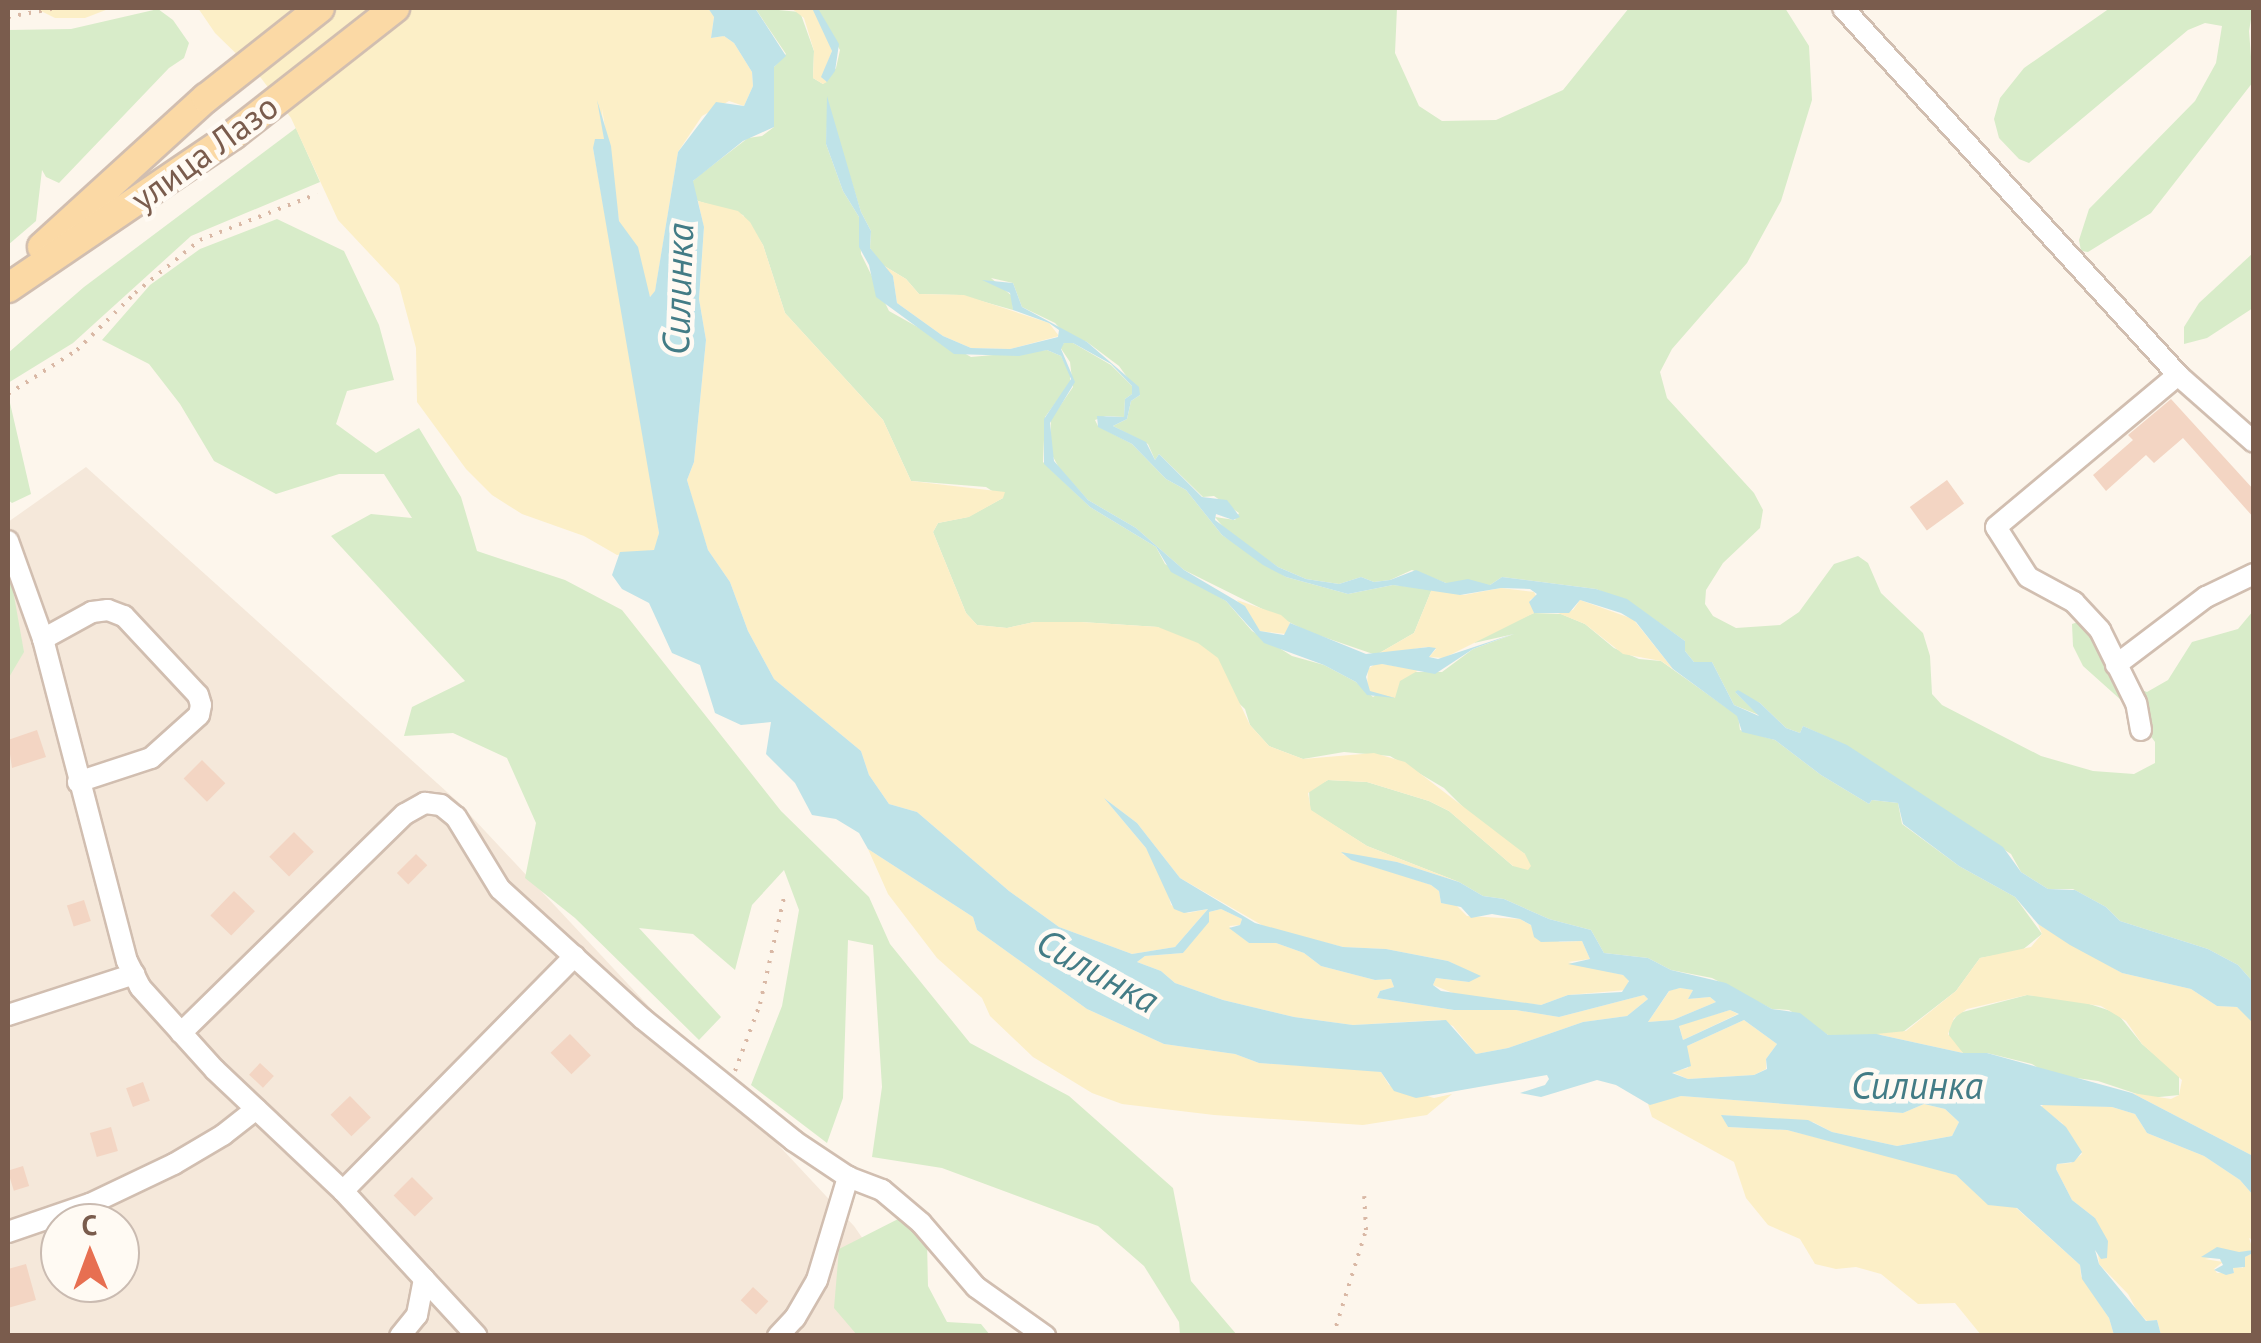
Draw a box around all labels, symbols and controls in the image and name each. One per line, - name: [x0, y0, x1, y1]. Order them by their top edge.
- street label: улица Лазо: [122, 85, 286, 219]
- water label: Силинка: [652, 222, 702, 356]
- water label: Силинка: [1029, 918, 1167, 1022]
- water label: Силинка: [1851, 1062, 1983, 1108]
- north arrow: [40, 1203, 140, 1303]
- text: С: [81, 1206, 98, 1243]

